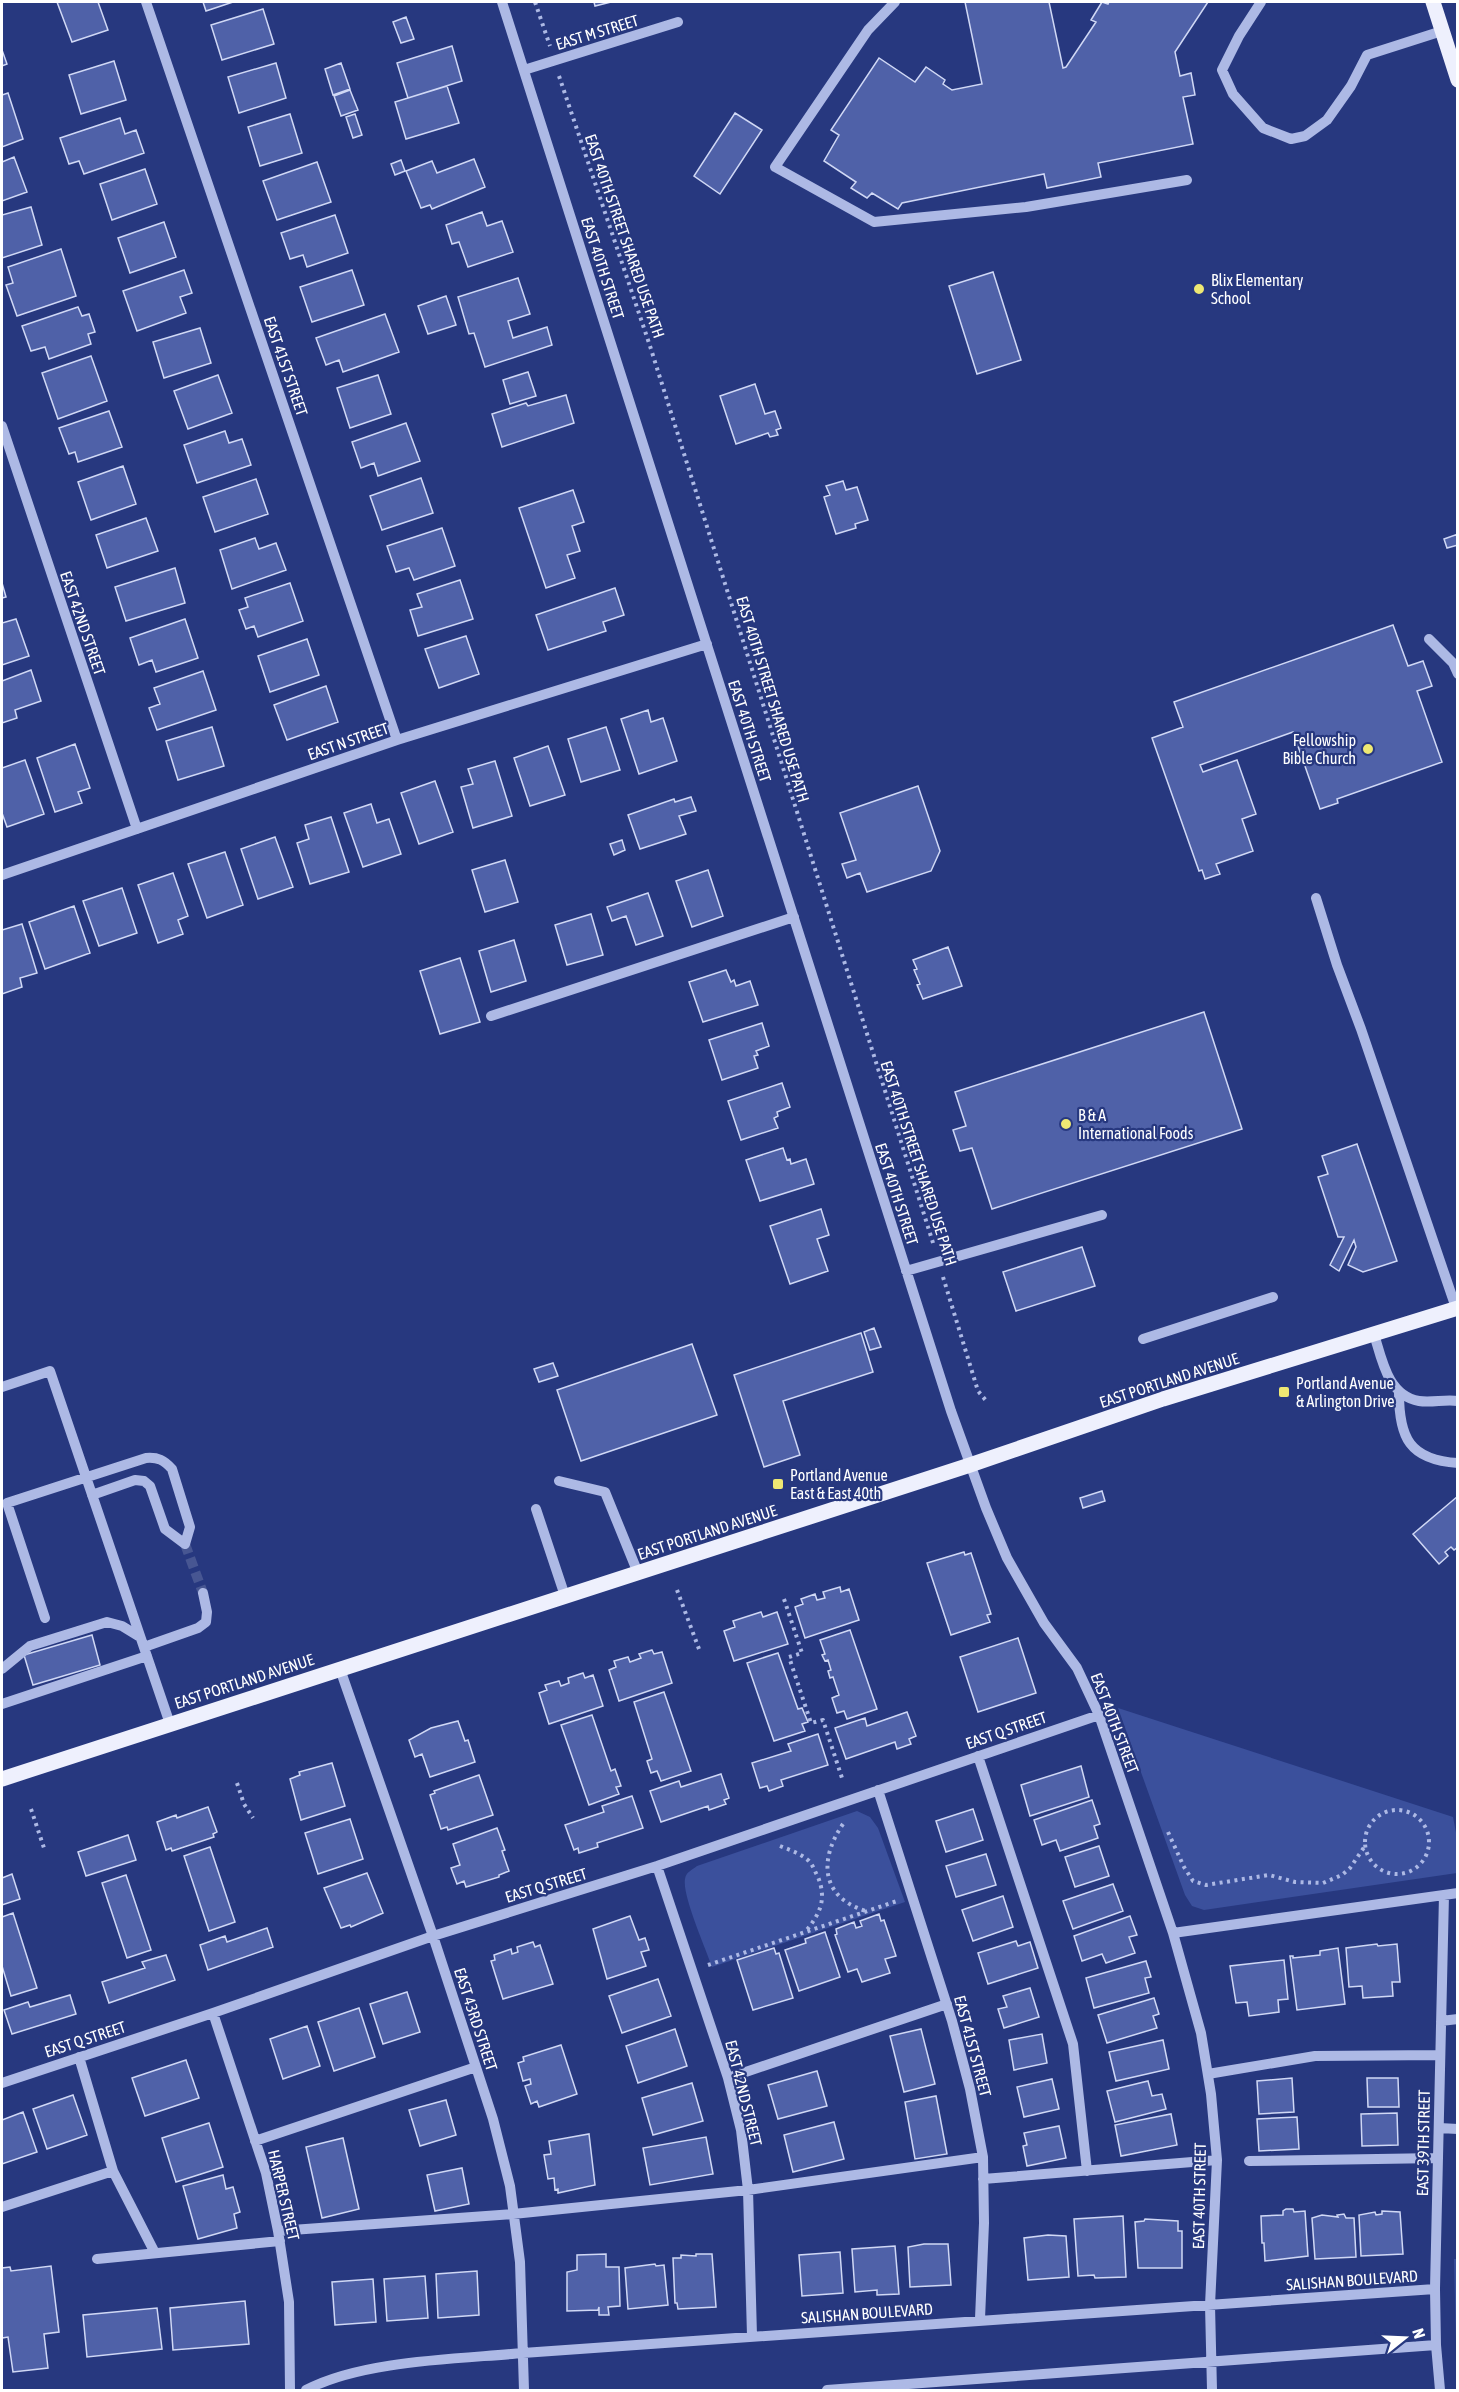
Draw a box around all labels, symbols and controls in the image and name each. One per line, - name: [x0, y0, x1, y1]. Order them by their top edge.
- street label: EAST M STREET: [553, 11, 641, 53]
- street label: EAST 40TH STREET SHARED USE PATH: [581, 131, 669, 341]
- street label: EAST 40TH STREET: [577, 214, 629, 322]
- place label: Blix Elementary School: [1211, 271, 1304, 307]
- marker: Blix Elementary School: [1192, 282, 1206, 296]
- street label: EAST 41ST STREET: [261, 314, 311, 418]
- street label: EAST 42ND STREET: [57, 569, 109, 677]
- street label: EAST 40TH STREET SHARED USE PATH: [732, 594, 814, 804]
- street label: EAST 40TH STREET: [724, 677, 776, 785]
- street label: EAST N STREET: [305, 719, 391, 763]
- place label: Fellowship Bible Church: [1283, 731, 1356, 767]
- marker: Fellowship Bible Church: [1361, 742, 1375, 756]
- street label: EAST 40TH STREET SHARED USE PATH: [877, 1058, 961, 1268]
- place label: B & A International Foods: [1078, 1106, 1194, 1142]
- marker: B & A International Foods: [1059, 1117, 1073, 1131]
- street label: EAST 40TH STREET: [871, 1140, 923, 1248]
- street label: EAST PORTLAND AVENUE: [1097, 1349, 1241, 1411]
- place label: Portland Avenue & Arlington Drive: [1296, 1374, 1395, 1411]
- marker: Portland Avenue & Arlington Drive: [1277, 1385, 1291, 1399]
- place label: Portland Avenue East & East 40th: [790, 1466, 888, 1502]
- marker: Portland Avenue East & East 40th: [771, 1477, 785, 1491]
- street label: EAST PORTLAND AVENUE: [635, 1501, 779, 1563]
- street label: EAST PORTLAND AVENUE: [172, 1650, 316, 1712]
- street label: EAST 40TH STREET: [1088, 1670, 1142, 1776]
- street label: EAST Q STREET: [963, 1708, 1049, 1752]
- street label: EAST Q STREET: [503, 1864, 589, 1906]
- street label: EAST 43RD STREET: [451, 1965, 501, 2073]
- street label: EAST 41ST STREET: [951, 1993, 995, 2099]
- street label: EAST Q STREET: [42, 2017, 128, 2061]
- street label: EAST 42ND STREET: [722, 2038, 766, 2148]
- street label: EAST 39TH STREET: [1413, 2090, 1433, 2196]
- street label: EAST 40TH STREET: [1189, 2143, 1209, 2249]
- street label: HARPER STREET: [265, 2148, 303, 2242]
- street label: SALISHAN BOULEVARD: [1286, 2266, 1419, 2294]
- street label: SALISHAN BOULEVARD: [801, 2299, 934, 2327]
- north arrow: [1375, 2308, 1435, 2368]
- text: N: [1409, 2326, 1429, 2341]

